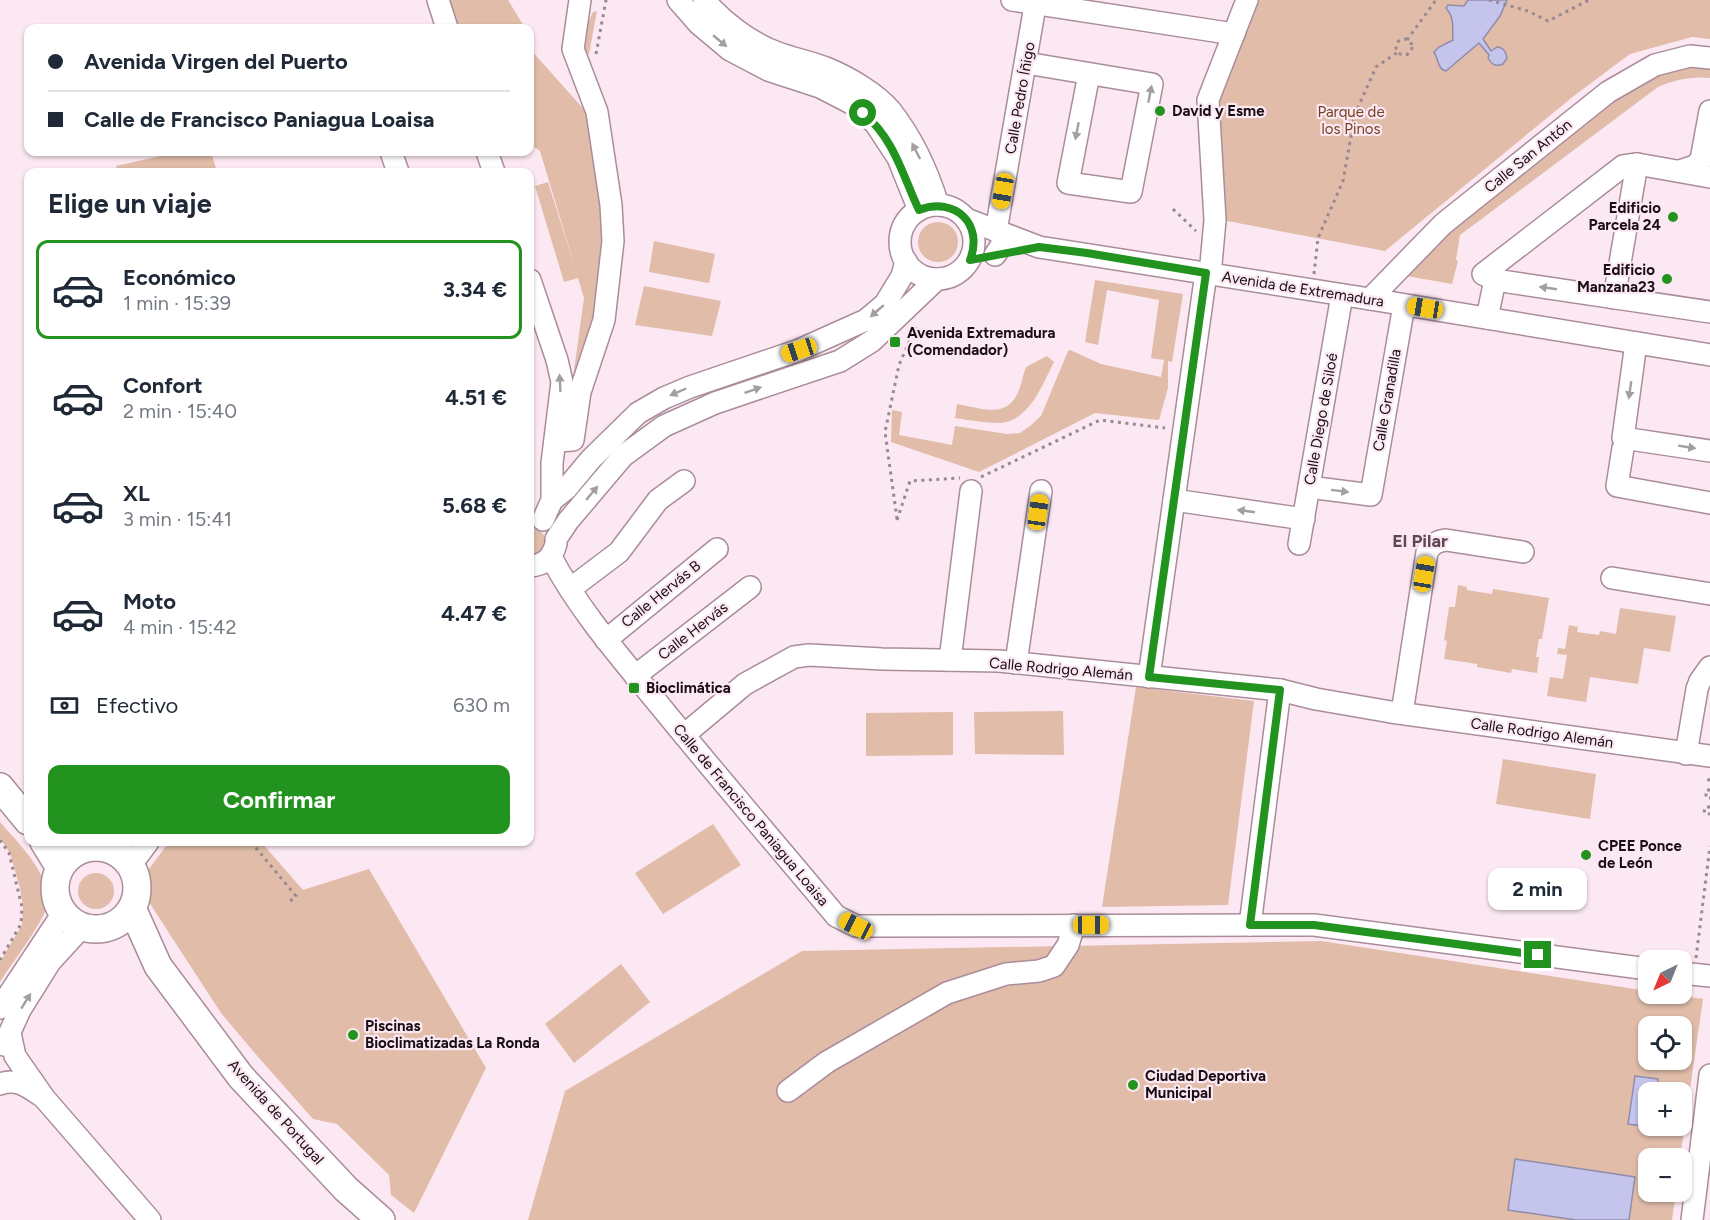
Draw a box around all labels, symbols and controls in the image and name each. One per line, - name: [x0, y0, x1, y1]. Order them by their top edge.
- one-way arrow: [712, 34, 727, 47]
- street label: Calle Pedro Íñigo: [1001, 40, 1039, 155]
- text: Avenida Virgen del Puerto: [84, 48, 348, 75]
- one-way arrow: [1146, 85, 1155, 104]
- route start: [849, 99, 876, 126]
- place label: David y Esme: [1172, 102, 1265, 120]
- park label: Parque de los Pinos: [1317, 103, 1385, 138]
- marker: David y Esme: [1153, 104, 1167, 118]
- text: Calle de Francisco Paniagua Loaisa: [84, 106, 435, 133]
- street label: Calle San Antón: [1481, 115, 1575, 197]
- one-way arrow: [1072, 122, 1081, 141]
- one-way arrow: [911, 143, 920, 160]
- car: [991, 172, 1015, 210]
- text: Elige un viaje: [48, 187, 212, 220]
- place label: Edificio Parcela 24: [1588, 199, 1661, 234]
- marker: Edificio Parcela 24: [1666, 210, 1680, 224]
- place label: Edificio Manzana23: [1577, 261, 1655, 296]
- icon: car: [51, 263, 105, 317]
- text: Económico: [123, 264, 236, 291]
- street label: Avenida de Extremadura: [1221, 267, 1385, 311]
- marker: Edificio Manzana23: [1660, 272, 1674, 286]
- text: 3.34 €: [443, 276, 507, 303]
- one-way arrow: [1539, 283, 1558, 292]
- text: 1 min · 15:39: [123, 291, 231, 315]
- car: [1406, 296, 1444, 320]
- one-way arrow: [870, 304, 885, 317]
- place label: Avenida Extremadura (Comendador): [907, 324, 1056, 359]
- marker: Avenida Extremadura (Comendador): [888, 335, 902, 349]
- car: [779, 336, 819, 364]
- street label: Calle Granadilla: [1369, 347, 1405, 453]
- street label: Calle Diego de Siloé: [1301, 352, 1341, 486]
- icon: car: [51, 371, 105, 425]
- text: Confort: [123, 372, 203, 399]
- one-way arrow: [556, 374, 565, 393]
- one-way arrow: [1625, 381, 1634, 400]
- text: 4.51 €: [445, 384, 507, 411]
- one-way arrow: [744, 385, 762, 394]
- one-way arrow: [668, 387, 686, 397]
- text: 2 min · 15:40: [123, 399, 237, 423]
- one-way arrow: [1678, 443, 1697, 452]
- icon: car: [51, 479, 105, 533]
- text: XL: [123, 480, 150, 507]
- one-way arrow: [585, 486, 598, 501]
- one-way arrow: [1331, 486, 1350, 496]
- text: 5.68 €: [442, 492, 507, 519]
- car: [1027, 493, 1049, 531]
- one-way arrow: [1236, 506, 1255, 515]
- text: 3 min · 15:41: [123, 507, 232, 531]
- district label: El Pilar: [1392, 530, 1448, 552]
- car: [1412, 555, 1436, 593]
- street label: Calle Hervás B: [618, 557, 704, 631]
- icon: car: [51, 587, 105, 641]
- text: Moto: [123, 588, 176, 615]
- street label: Calle Hervás: [654, 598, 732, 664]
- text: 4.47 €: [441, 600, 507, 627]
- text: 4 min · 15:42: [123, 615, 237, 639]
- street label: Calle Rodrigo Alemán: [988, 654, 1134, 684]
- place label: Bioclimática: [646, 679, 731, 697]
- marker: Bioclimática: [627, 681, 641, 695]
- icon: cash: [48, 689, 81, 722]
- text: Efectivo: [96, 692, 178, 719]
- text: 630 m: [453, 693, 510, 717]
- street label: Calle Rodrigo Alemán: [1469, 714, 1615, 752]
- street label: Calle de Francisco Paniagua Loaisa: [669, 720, 833, 910]
- button: Confirmar: [48, 765, 510, 834]
- place label: CPEE Ponce de León: [1598, 837, 1682, 872]
- marker: CPEE Ponce de León: [1579, 848, 1593, 862]
- callout: 2 min: [1488, 868, 1588, 910]
- text: 2 min: [1512, 877, 1563, 901]
- car: [836, 910, 876, 942]
- car: [1073, 916, 1109, 934]
- route end: [1524, 941, 1551, 968]
- north arrow: [1638, 950, 1692, 1004]
- map controls: [1638, 950, 1692, 1202]
- one-way arrow: [20, 993, 31, 1010]
- button: locate: [1638, 1016, 1692, 1070]
- place label: Piscinas Bioclimatizadas La Ronda: [365, 1017, 540, 1052]
- marker: Piscinas Bioclimatizadas La Ronda: [346, 1028, 360, 1042]
- street label: Avenida de Portugal: [224, 1056, 328, 1168]
- place label: Ciudad Deportiva Municipal: [1145, 1067, 1266, 1102]
- marker: Ciudad Deportiva Municipal: [1126, 1078, 1140, 1092]
- button: +: [1638, 1082, 1692, 1136]
- button: −: [1638, 1148, 1692, 1202]

